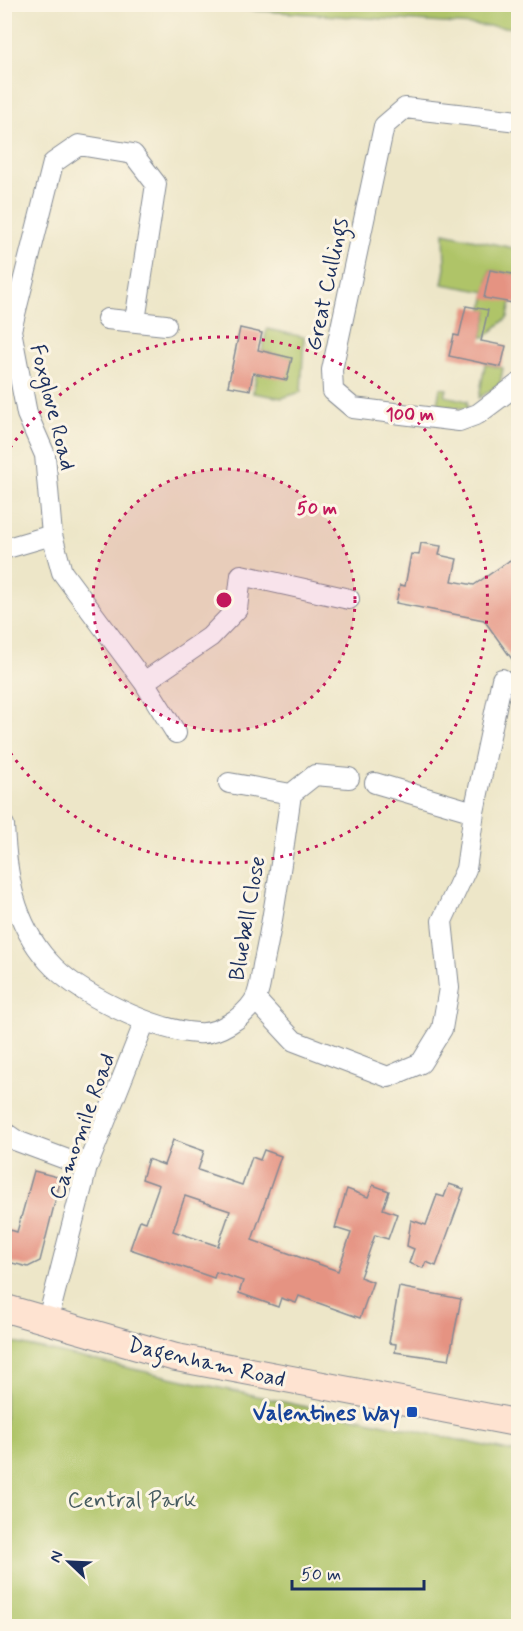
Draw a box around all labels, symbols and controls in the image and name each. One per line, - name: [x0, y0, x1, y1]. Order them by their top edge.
- street label: Great Cullings: [300, 215, 359, 354]
- street label: Foxglove Road: [20, 341, 81, 474]
- text: 100 m: [386, 403, 434, 427]
- text: 50 m: [297, 497, 337, 521]
- centre of rings: [214, 590, 234, 610]
- street label: Bluebell Close: [223, 854, 273, 983]
- street label: Camomile Road: [43, 1050, 122, 1204]
- street label: Dagenham Road: [125, 1331, 288, 1398]
- place label: Valentines Way: [253, 1400, 400, 1429]
- marker: Valentines Way: [405, 1405, 419, 1419]
- park label: Central Park: [68, 1487, 197, 1515]
- north arrow: [39, 1532, 99, 1592]
- text: N: [45, 1548, 68, 1566]
- scale bar: [292, 1553, 424, 1591]
- text: 50 m: [301, 1563, 341, 1587]

